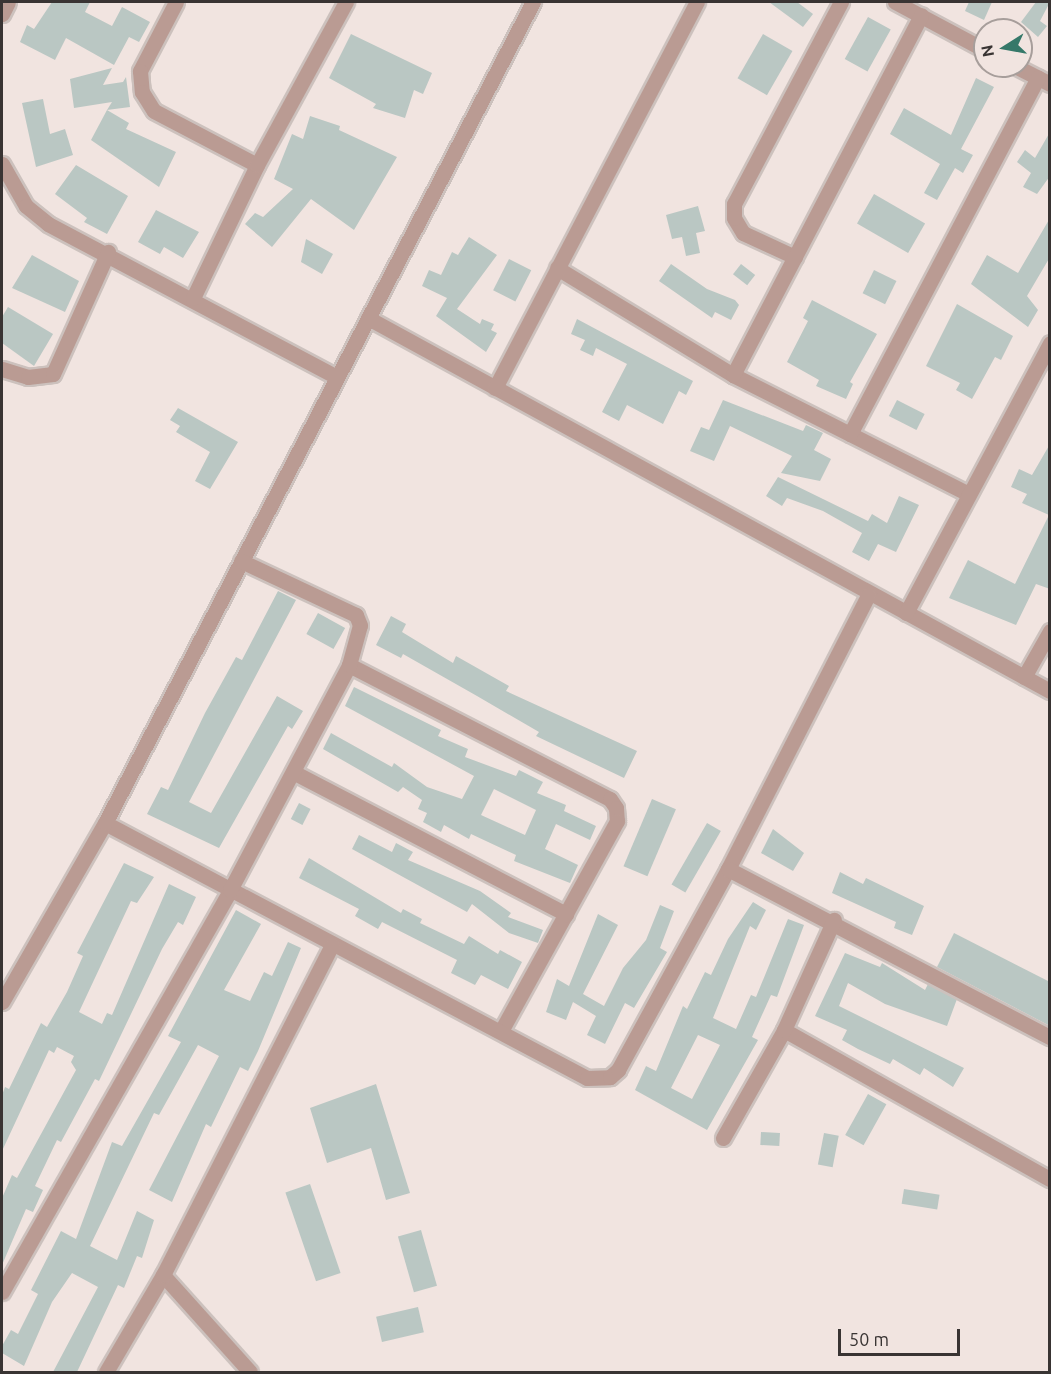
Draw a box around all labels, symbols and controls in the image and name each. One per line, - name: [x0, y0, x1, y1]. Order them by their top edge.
- north arrow: [973, 18, 1033, 78]
- text: N: [977, 43, 997, 59]
- scale bar: [841, 1317, 962, 1355]
- text: 50 m: [849, 1329, 889, 1349]

